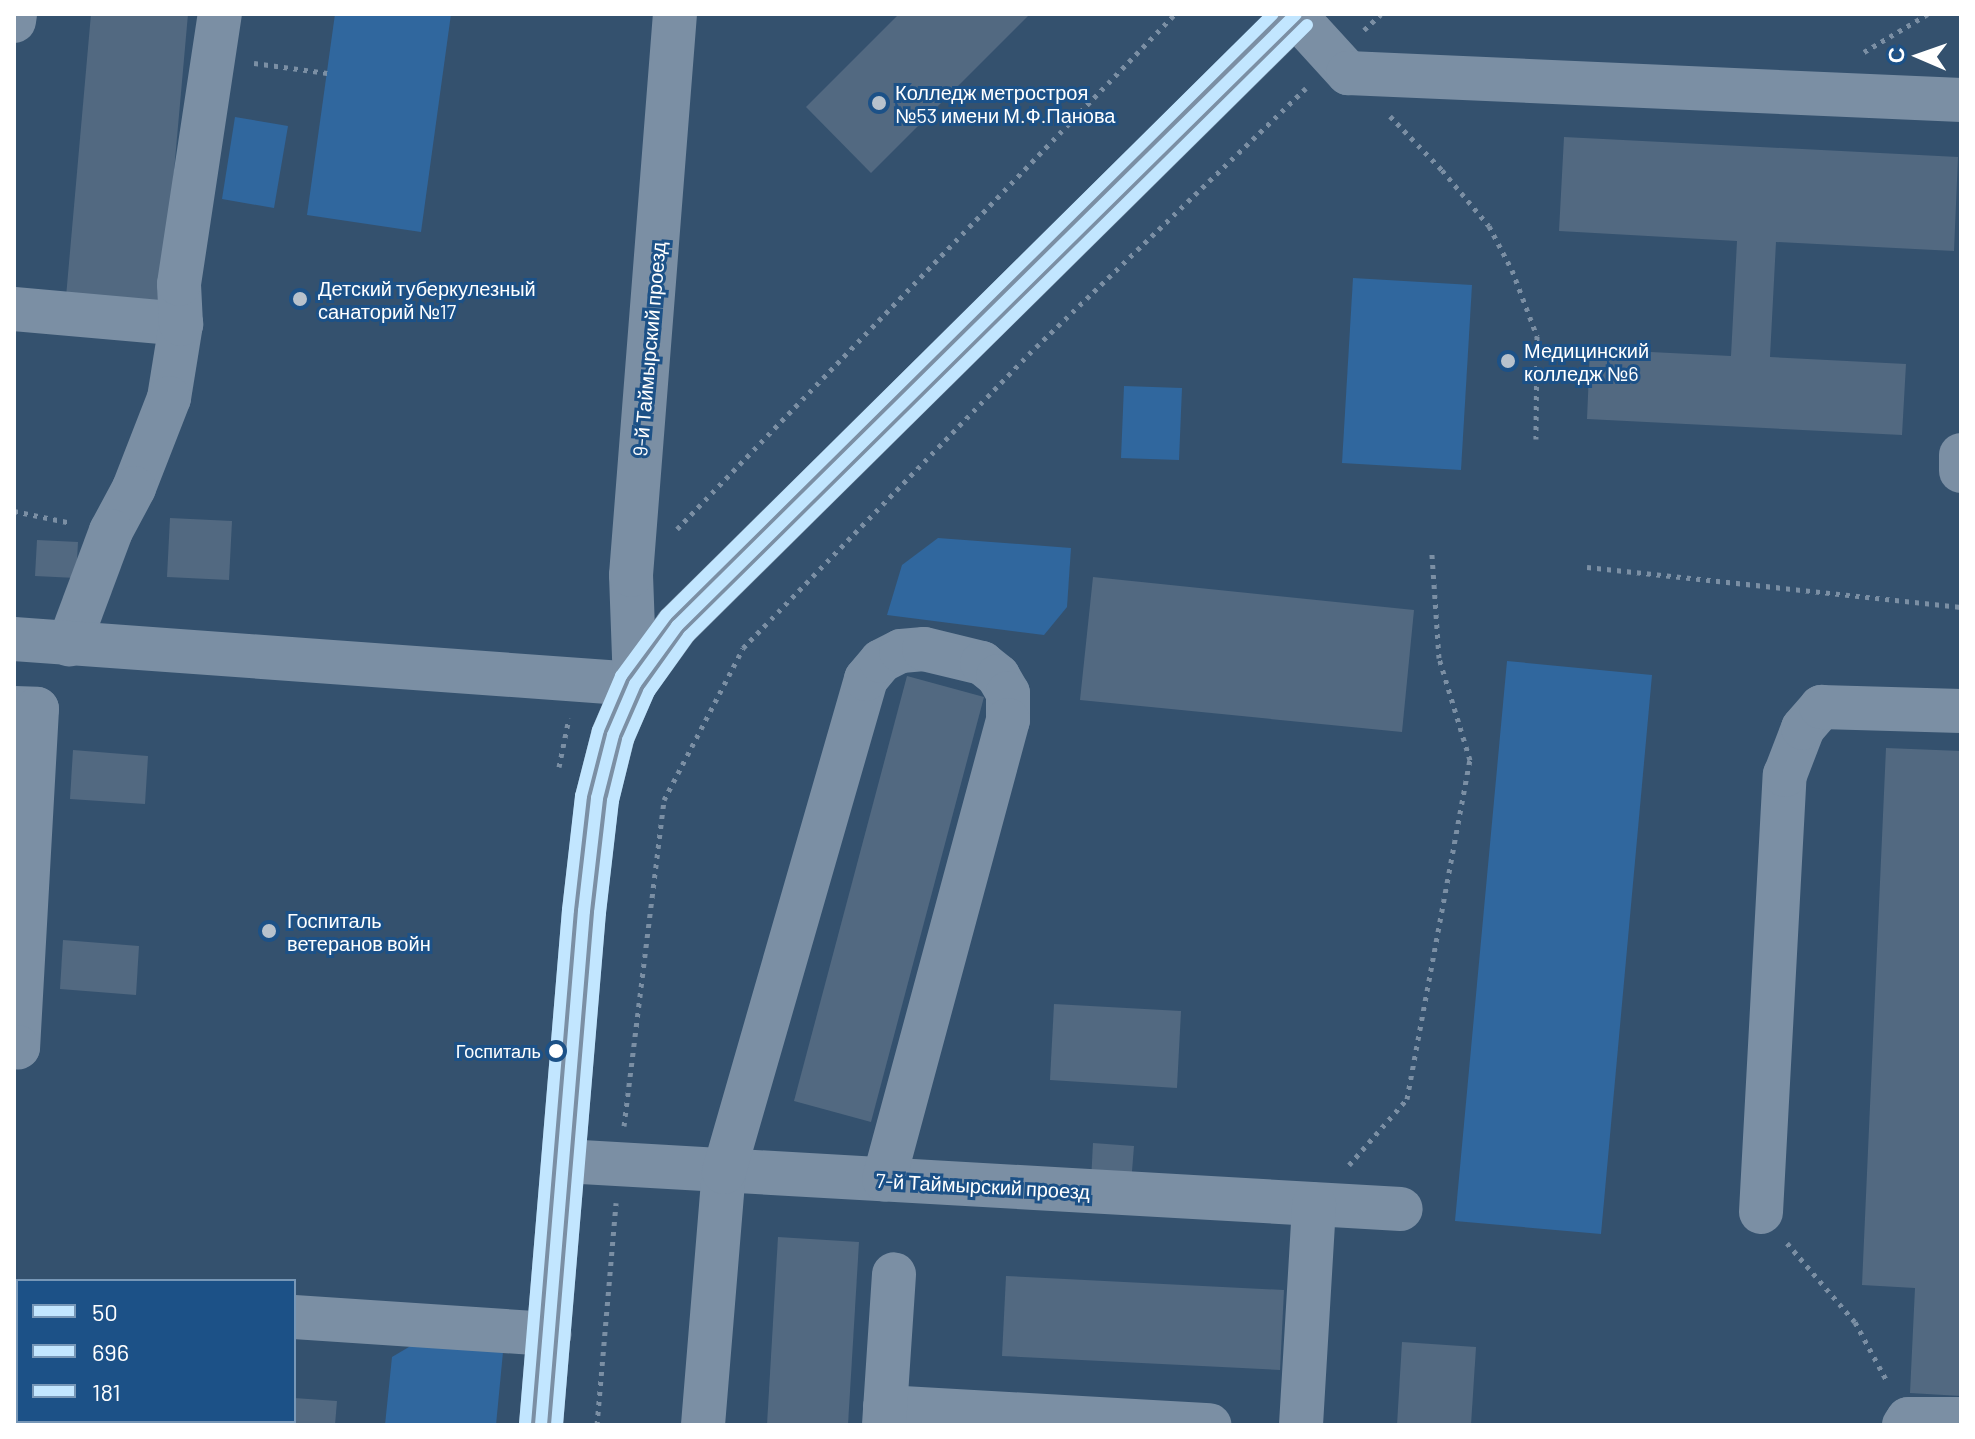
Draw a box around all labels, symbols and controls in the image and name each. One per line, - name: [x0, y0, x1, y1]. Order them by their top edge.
- north arrow: [1879, 16, 1959, 96]
- text: С: [1882, 47, 1908, 64]
- place label: Колледж метростроя №53 имени М.Ф.Панова: [895, 80, 1115, 127]
- marker: Колледж метростроя №53 имени М.Ф.Панова: [870, 94, 888, 112]
- street label: 9-й Таймырский проезд: [628, 241, 670, 457]
- place label: Детский туберкулезный санаторий №17: [318, 276, 536, 323]
- marker: Детский туберкулезный санаторий №17: [289, 288, 311, 310]
- place label: Медицинский колледж №6: [1524, 338, 1649, 385]
- marker: Медицинский колледж №6: [1499, 352, 1517, 370]
- place label: Госпиталь ветеранов войн: [287, 908, 431, 955]
- marker: Госпиталь ветеранов войн: [258, 920, 280, 942]
- place label: Госпиталь: [456, 1040, 541, 1062]
- marker: Госпиталь: [548, 1043, 564, 1059]
- street label: 7-й Таймырский проезд: [875, 1168, 1091, 1204]
- legend: [16, 1279, 296, 1423]
- text: 50: [92, 1297, 118, 1326]
- text: 696: [92, 1337, 129, 1366]
- text: 181: [92, 1377, 121, 1406]

